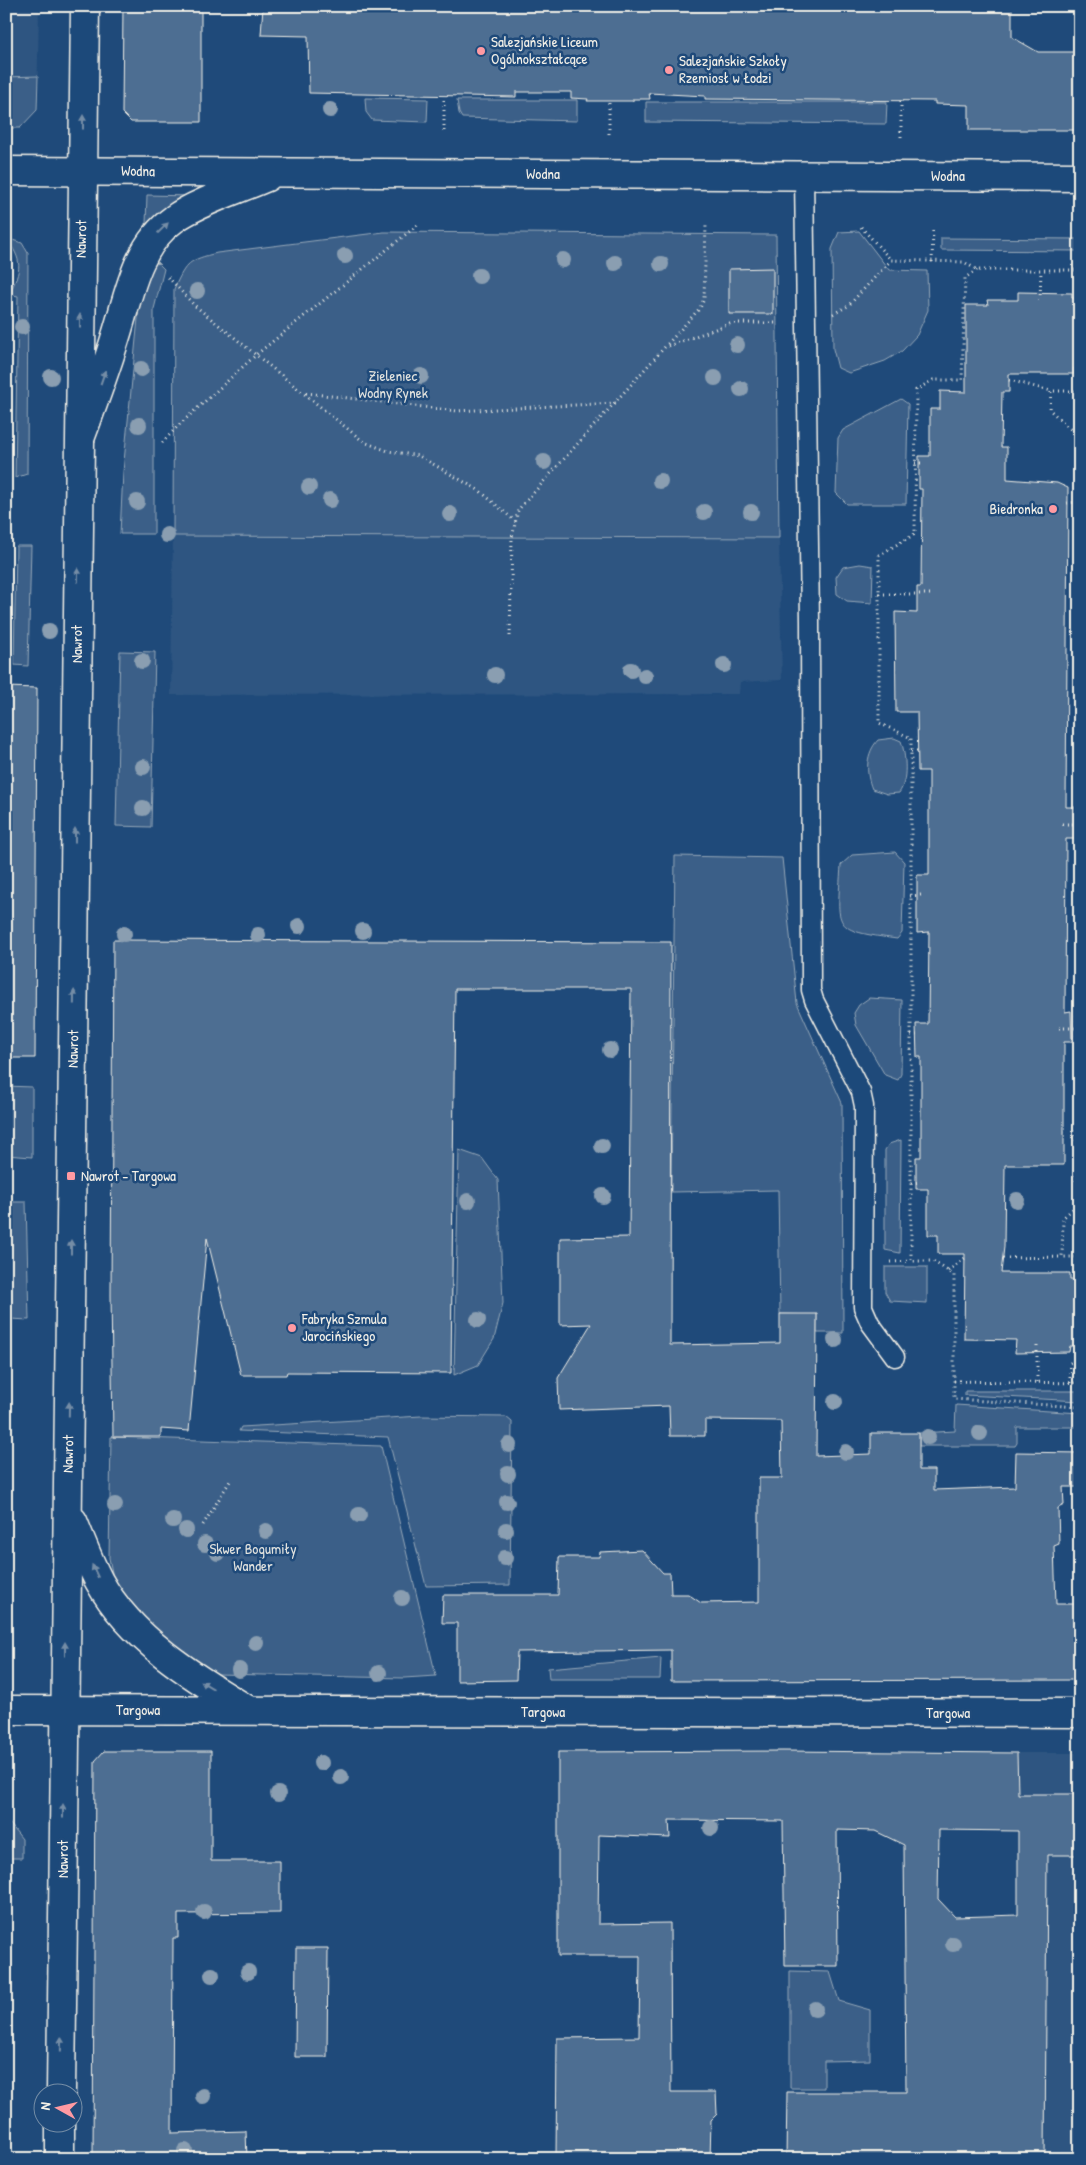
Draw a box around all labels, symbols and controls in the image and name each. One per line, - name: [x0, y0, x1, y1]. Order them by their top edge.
- place label: Salezjańskie Liceum Ogólnokształcące: [491, 31, 598, 69]
- marker: Salezjańskie Liceum Ogólnokształcące: [475, 45, 487, 57]
- place label: Salezjańskie Szkoły Rzemiosł w Łodzi: [679, 50, 787, 88]
- marker: Salezjańskie Szkoły Rzemiosł w Łodzi: [663, 64, 675, 76]
- one-way arrow: [79, 114, 87, 130]
- street label: Wodna: [121, 160, 155, 181]
- street label: Wodna: [526, 163, 560, 184]
- street label: Wodna: [931, 165, 965, 186]
- street label: Nawrot: [70, 219, 91, 258]
- one-way arrow: [157, 222, 169, 234]
- one-way arrow: [76, 312, 84, 328]
- park label: Zieleniec Wodny Rynek: [358, 365, 428, 403]
- one-way arrow: [100, 370, 107, 385]
- place label: Biedronka: [990, 498, 1043, 519]
- marker: Biedronka: [1047, 503, 1059, 515]
- one-way arrow: [74, 566, 82, 582]
- street label: Nawrot: [66, 624, 87, 663]
- one-way arrow: [71, 826, 79, 842]
- one-way arrow: [70, 989, 78, 1005]
- street label: Nawrot: [62, 1029, 83, 1068]
- place label: Nawrot - Targowa: [81, 1165, 176, 1186]
- marker: Nawrot - Targowa: [65, 1170, 77, 1182]
- one-way arrow: [67, 1239, 75, 1255]
- place label: Fabryka Szmula Jarocińskiego: [301, 1308, 387, 1346]
- marker: Fabryka Szmula Jarocińskiego: [286, 1322, 298, 1334]
- one-way arrow: [65, 1401, 73, 1417]
- street label: Nawrot: [57, 1434, 78, 1473]
- park label: Skwer Bogumiły Wander: [209, 1538, 297, 1576]
- one-way arrow: [90, 1564, 98, 1578]
- one-way arrow: [61, 1641, 69, 1657]
- one-way arrow: [201, 1681, 214, 1690]
- street label: Targowa: [116, 1699, 160, 1720]
- street label: Targowa: [521, 1701, 565, 1722]
- street label: Targowa: [926, 1702, 970, 1723]
- one-way arrow: [59, 1803, 67, 1819]
- street label: Nawrot: [52, 1839, 73, 1878]
- one-way arrow: [57, 2036, 65, 2052]
- north arrow: [32, 2082, 82, 2132]
- text: N: [35, 2101, 55, 2111]

